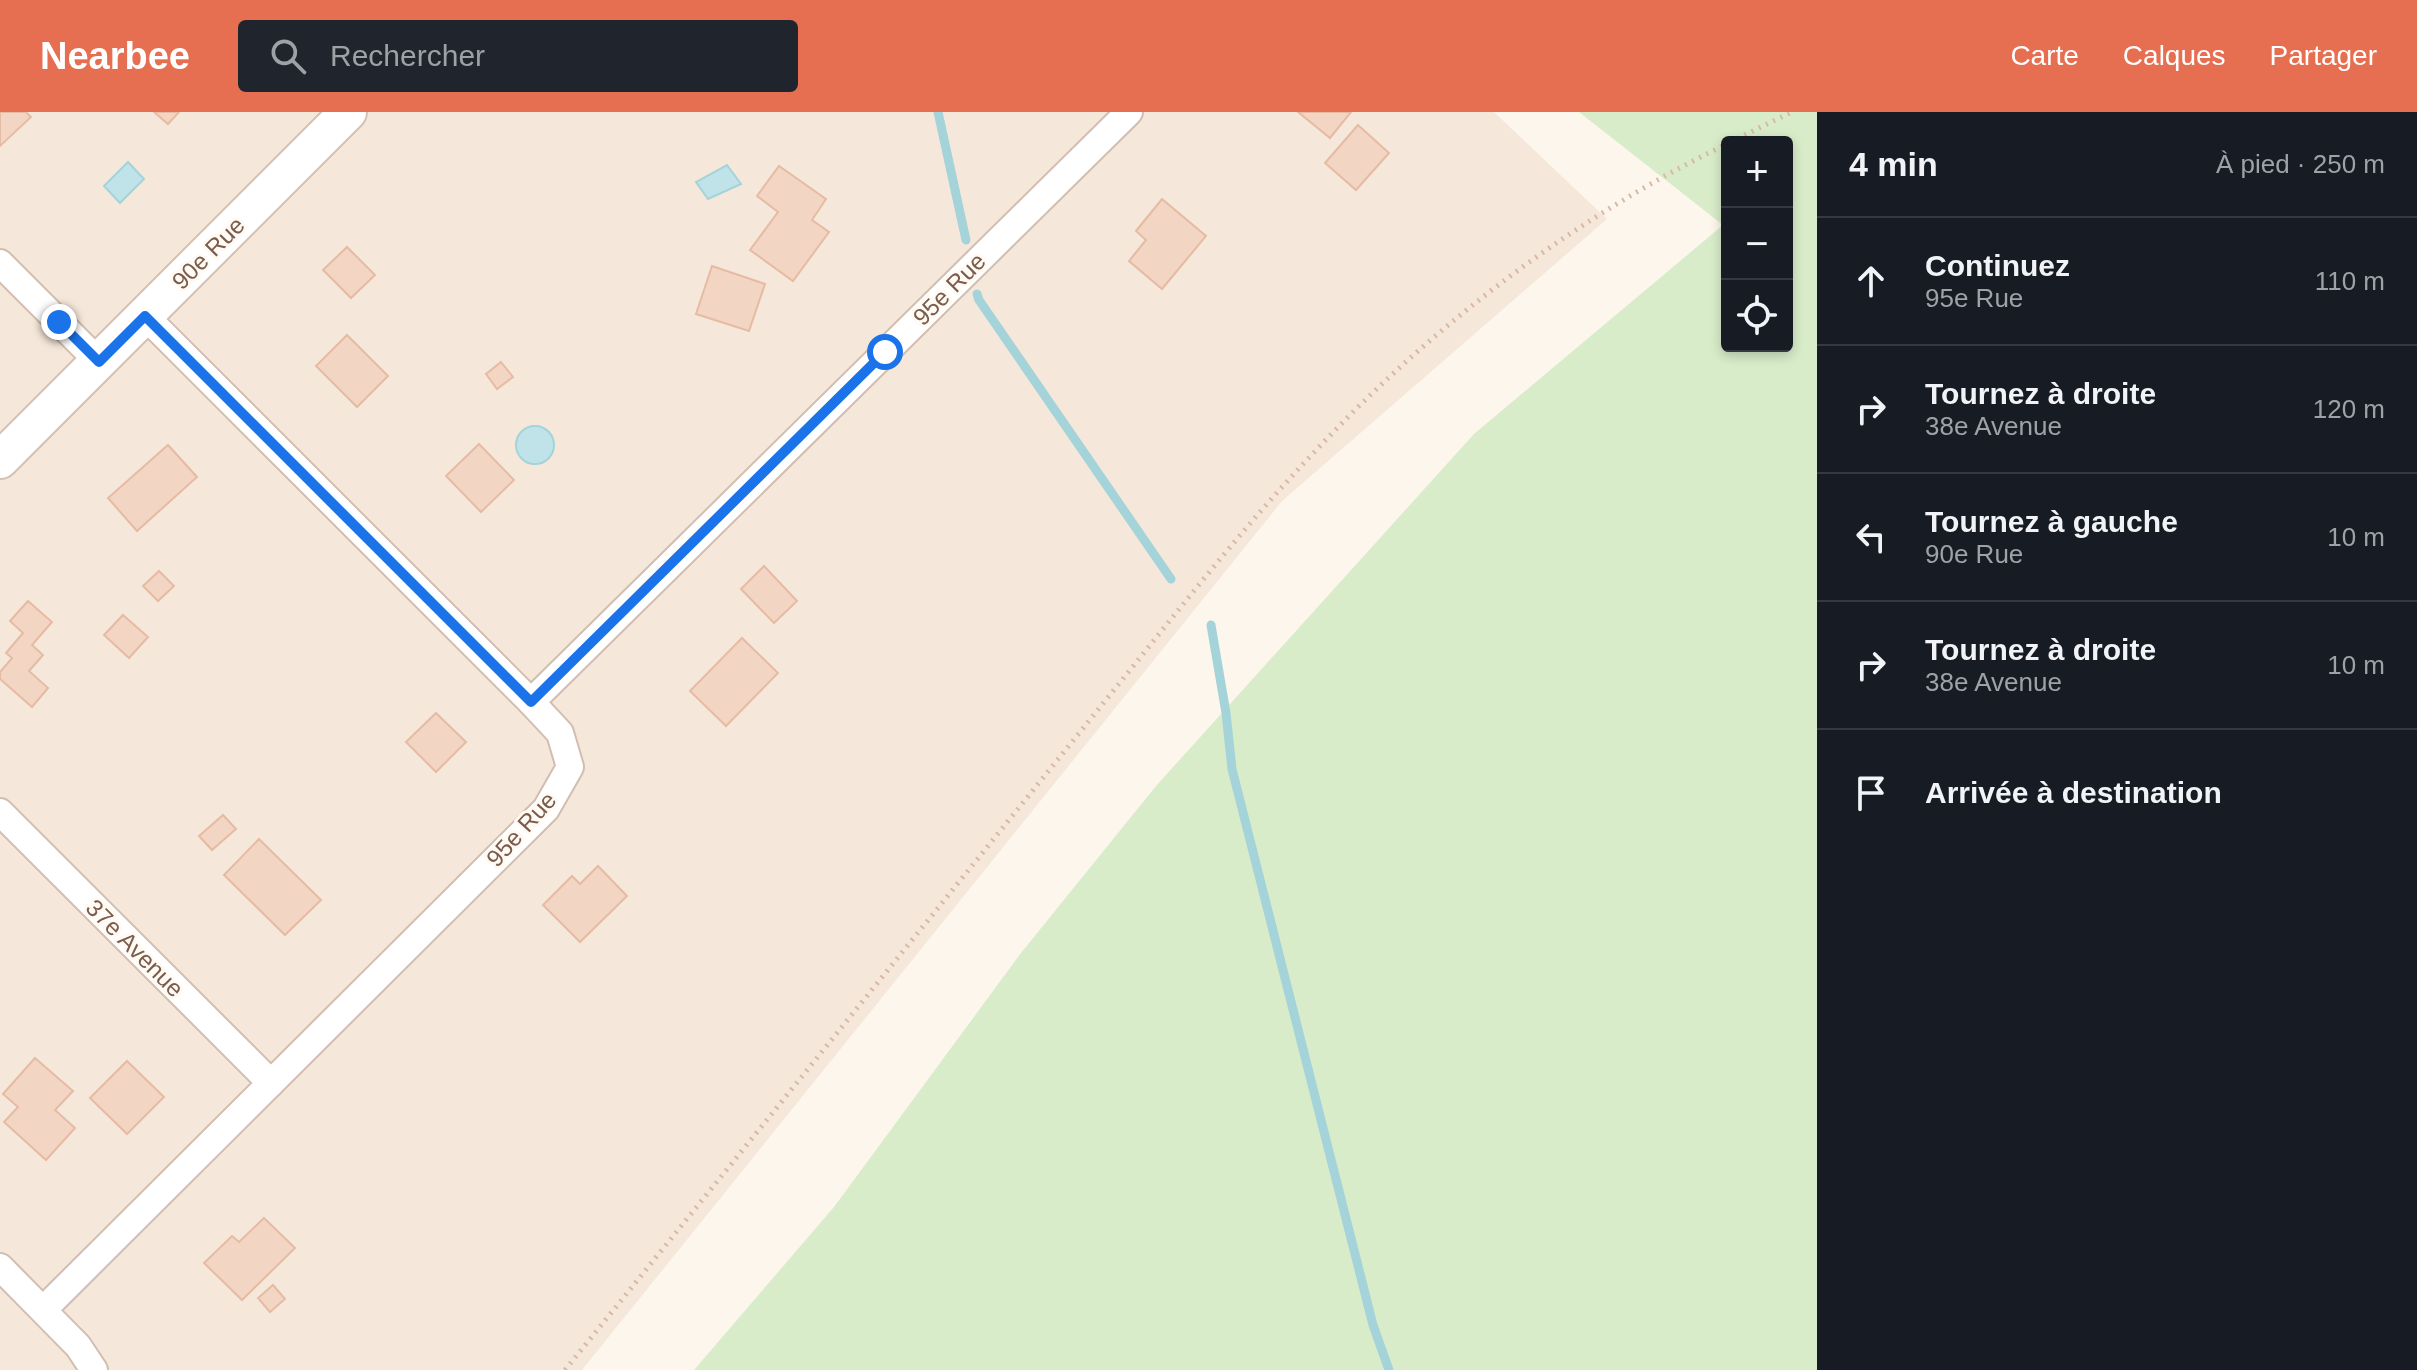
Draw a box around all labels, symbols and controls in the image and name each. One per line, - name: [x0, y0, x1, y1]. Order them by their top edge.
- search box: [238, 20, 798, 92]
- icon: search: [266, 34, 310, 78]
- text: Nearbee: [40, 35, 190, 77]
- text: Rechercher: [330, 39, 485, 72]
- text: Carte: [2010, 40, 2079, 71]
- text: Calques: [2123, 40, 2226, 71]
- text: Partager: [2270, 40, 2377, 71]
- map controls: [1721, 136, 1793, 352]
- button: +: [1721, 136, 1793, 208]
- text: 4 min: [1849, 145, 1938, 183]
- text: À pied · 250 m: [2216, 149, 2385, 179]
- button: −: [1721, 208, 1793, 280]
- street label: 90e Rue: [166, 211, 250, 295]
- street label: 95e Rue: [907, 247, 991, 331]
- text: Continuez: [1925, 249, 2070, 282]
- icon: ahead: [1849, 259, 1893, 303]
- text: 110 m: [2315, 266, 2385, 296]
- button: locate: [1721, 280, 1793, 352]
- text: 95e Rue: [1925, 283, 2023, 313]
- route end: [41, 304, 77, 340]
- route start: [867, 334, 903, 370]
- text: Tournez à droite: [1925, 377, 2156, 410]
- icon: right: [1849, 387, 1893, 431]
- text: 120 m: [2313, 394, 2385, 424]
- text: 38e Avenue: [1925, 411, 2062, 441]
- text: Tournez à gauche: [1925, 505, 2178, 538]
- icon: left: [1849, 515, 1893, 559]
- text: 10 m: [2327, 522, 2385, 552]
- text: 90e Rue: [1925, 539, 2023, 569]
- text: Tournez à droite: [1925, 633, 2156, 666]
- icon: right: [1849, 643, 1893, 687]
- text: 10 m: [2327, 650, 2385, 680]
- text: 38e Avenue: [1925, 667, 2062, 697]
- icon: arrive: [1849, 771, 1893, 815]
- text: Arrivée à destination: [1925, 776, 2222, 809]
- street label: 95e Rue: [481, 786, 561, 872]
- street label: 37e Avenue: [81, 894, 189, 1002]

